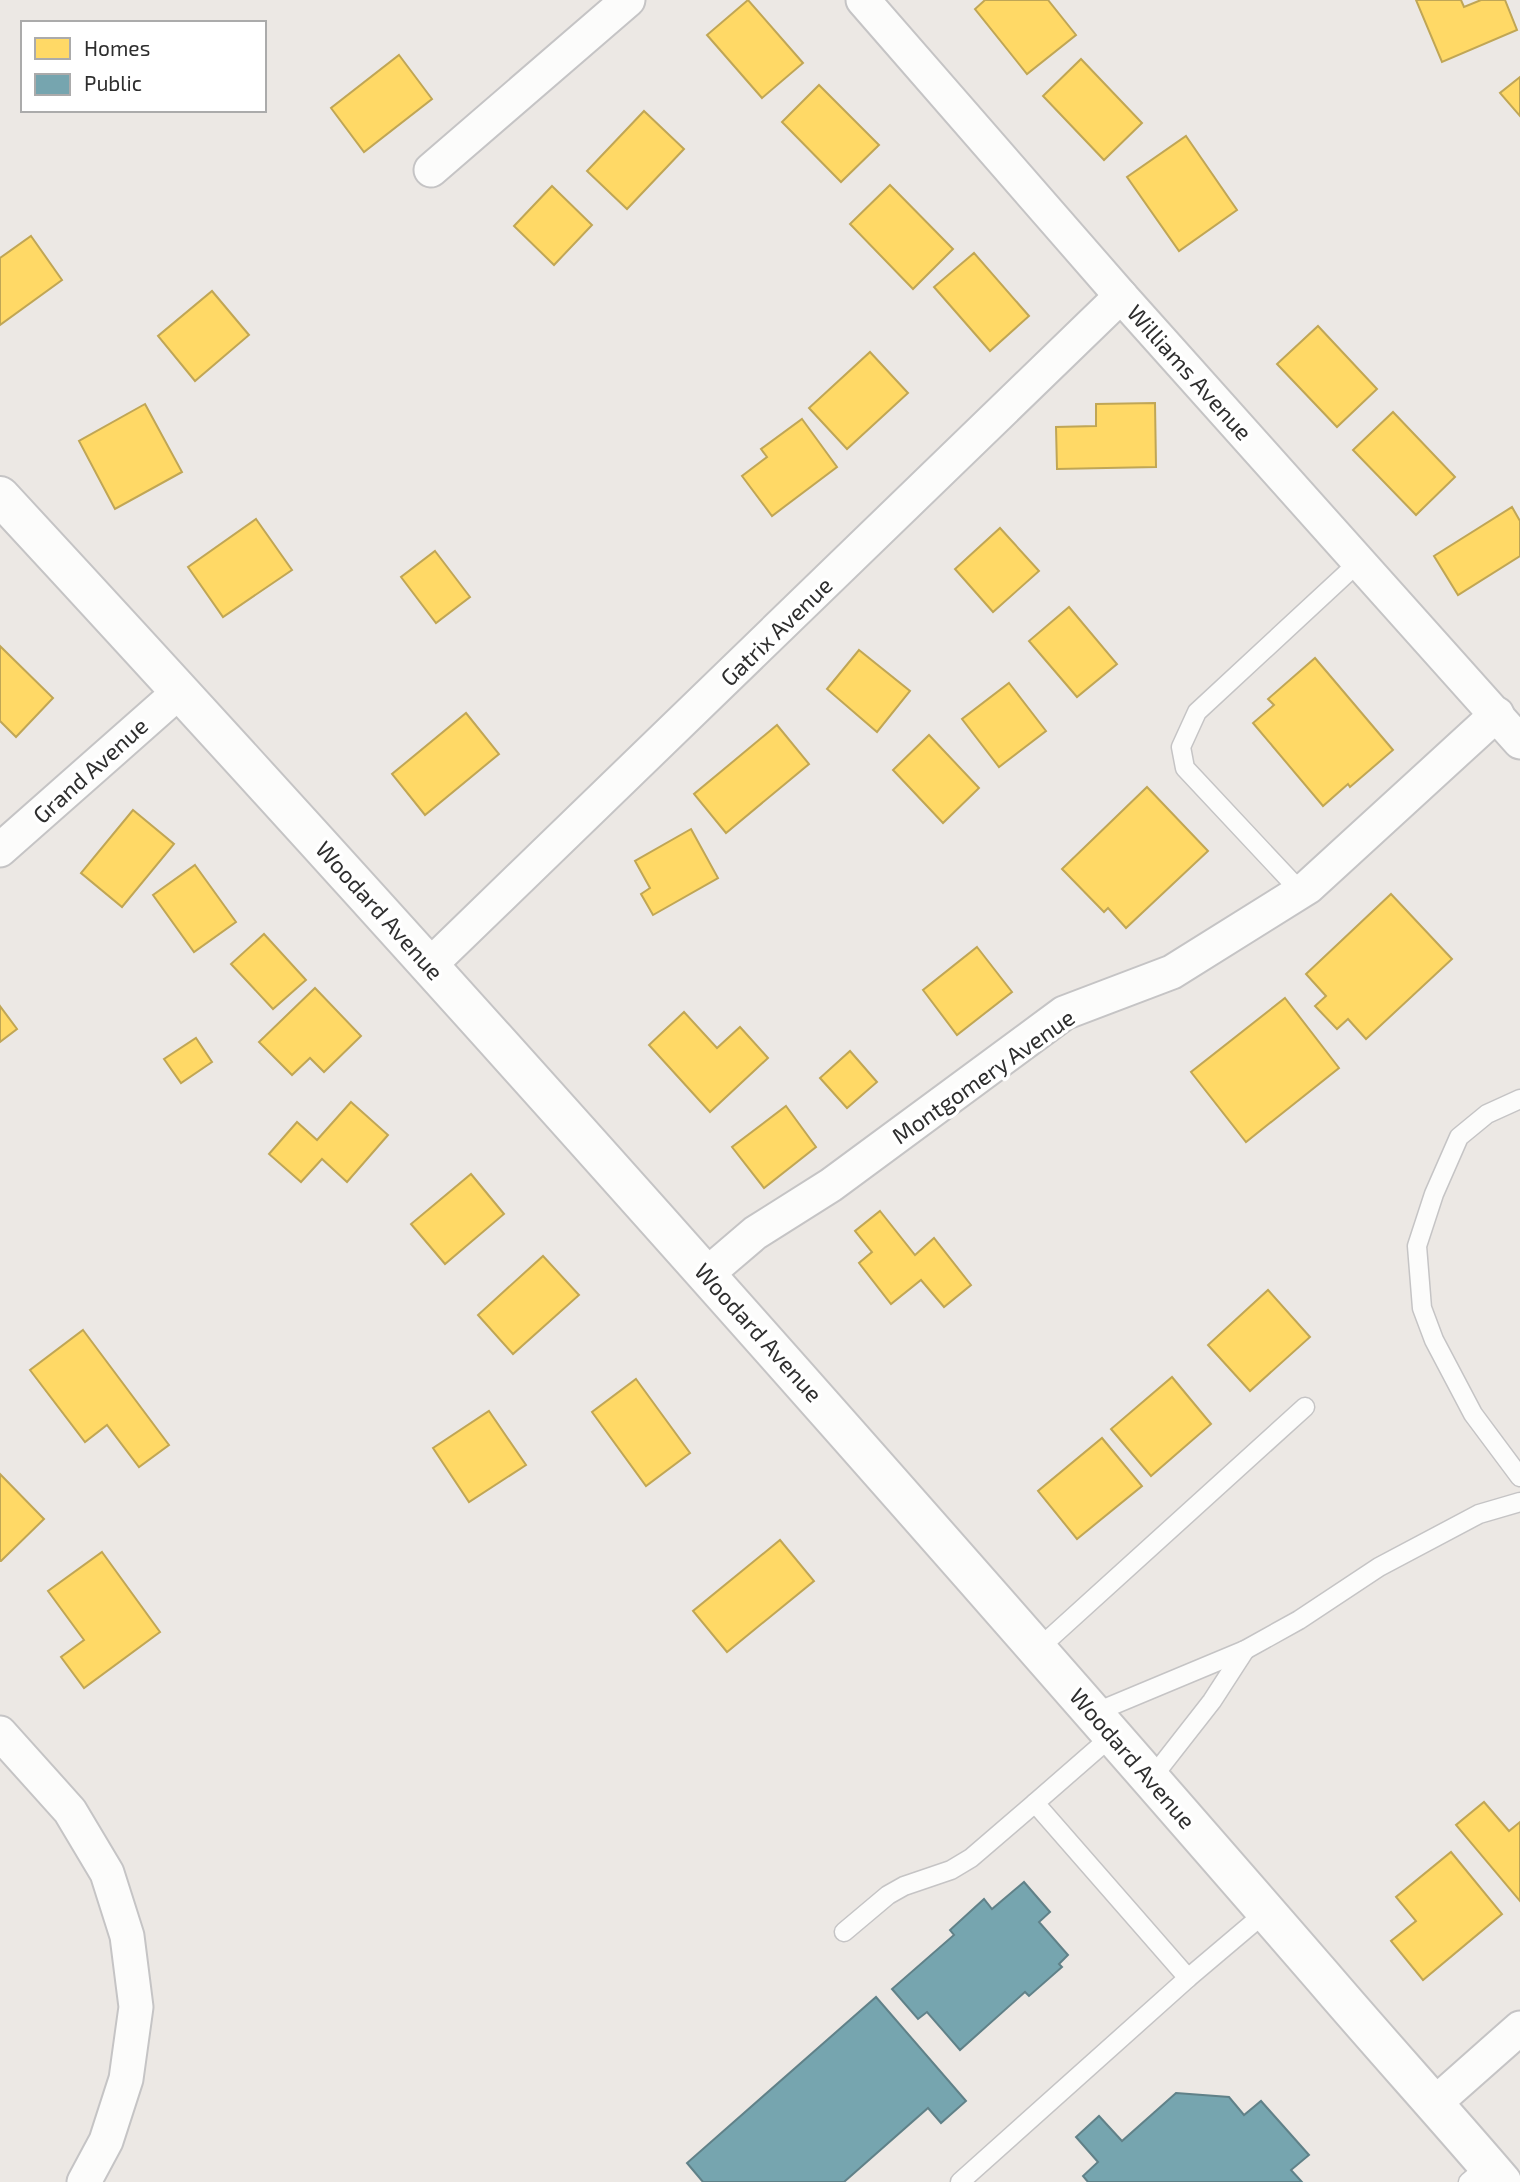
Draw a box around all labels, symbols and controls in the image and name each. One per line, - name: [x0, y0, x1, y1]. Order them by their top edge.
- legend: [21, 21, 266, 112]
- text: Homes: [84, 35, 150, 60]
- text: Public: [84, 70, 142, 95]
- street label: Williams Avenue: [1122, 298, 1258, 446]
- street label: Gatrix Avenue: [714, 571, 838, 691]
- street label: Grand Avenue: [27, 711, 153, 829]
- street label: Woodard Avenue: [310, 835, 450, 985]
- street label: Montgomery Avenue: [886, 1003, 1080, 1149]
- street label: Woodard Avenue: [689, 1257, 829, 1407]
- street label: Woodard Avenue: [1064, 1682, 1202, 1834]

